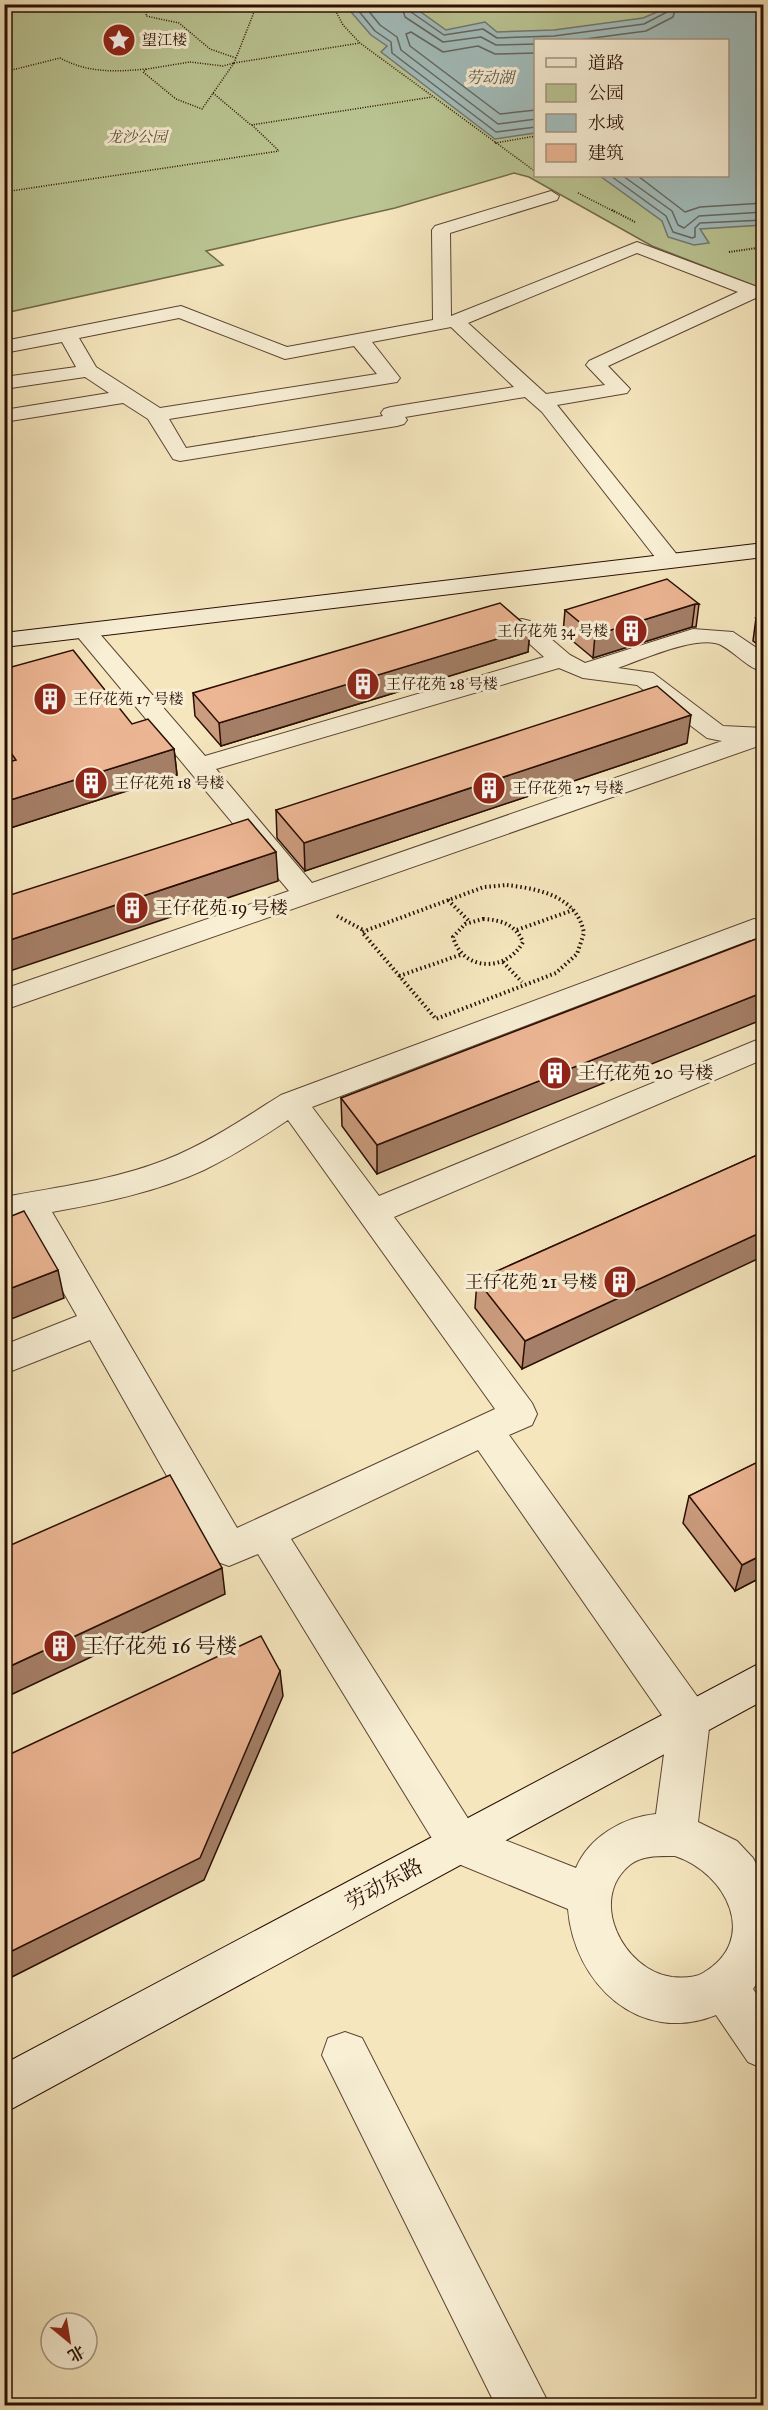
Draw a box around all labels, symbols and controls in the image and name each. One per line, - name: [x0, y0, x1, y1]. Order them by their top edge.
- place icon: 望江楼: [101, 22, 137, 58]
- place label: 望江楼: [142, 31, 187, 49]
- legend: [534, 39, 729, 177]
- text: 道路: [588, 52, 624, 74]
- water label: 劳动湖: [466, 68, 517, 87]
- text: 公园: [588, 82, 624, 104]
- text: 水域: [588, 112, 624, 134]
- park label: 龙沙公园: [107, 128, 169, 146]
- text: 建筑: [588, 142, 624, 164]
- building icon: 王仔花苑 34 号楼: [613, 613, 649, 649]
- place label: 王仔花苑 34 号楼: [497, 622, 608, 640]
- building icon: 王仔花苑 28 号楼: [345, 666, 381, 702]
- place label: 王仔花苑 28 号楼: [386, 675, 498, 693]
- building icon: 王仔花苑 17 号楼: [32, 681, 68, 717]
- place label: 王仔花苑 17 号楼: [73, 690, 183, 708]
- building icon: 王仔花苑 18 号楼: [73, 765, 109, 801]
- building icon: 王仔花苑 27 号楼: [471, 770, 507, 806]
- place label: 王仔花苑 18 号楼: [114, 774, 224, 792]
- place label: 王仔花苑 27 号楼: [512, 779, 623, 797]
- building icon: 王仔花苑 19 号楼: [114, 890, 150, 926]
- place label: 王仔花苑 19 号楼: [155, 897, 287, 919]
- building icon: 王仔花苑 20 号楼: [537, 1055, 573, 1091]
- place label: 王仔花苑 20 号楼: [578, 1062, 713, 1084]
- building icon: 王仔花苑 21 号楼: [602, 1264, 638, 1300]
- place label: 王仔花苑 21 号楼: [465, 1271, 597, 1293]
- building icon: 王仔花苑 16 号楼: [42, 1628, 78, 1664]
- place label: 王仔花苑 16 号楼: [83, 1633, 237, 1659]
- street label: 劳动东路: [341, 1853, 427, 1915]
- north arrow: [39, 2311, 99, 2371]
- text: 北: [65, 2341, 88, 2366]

